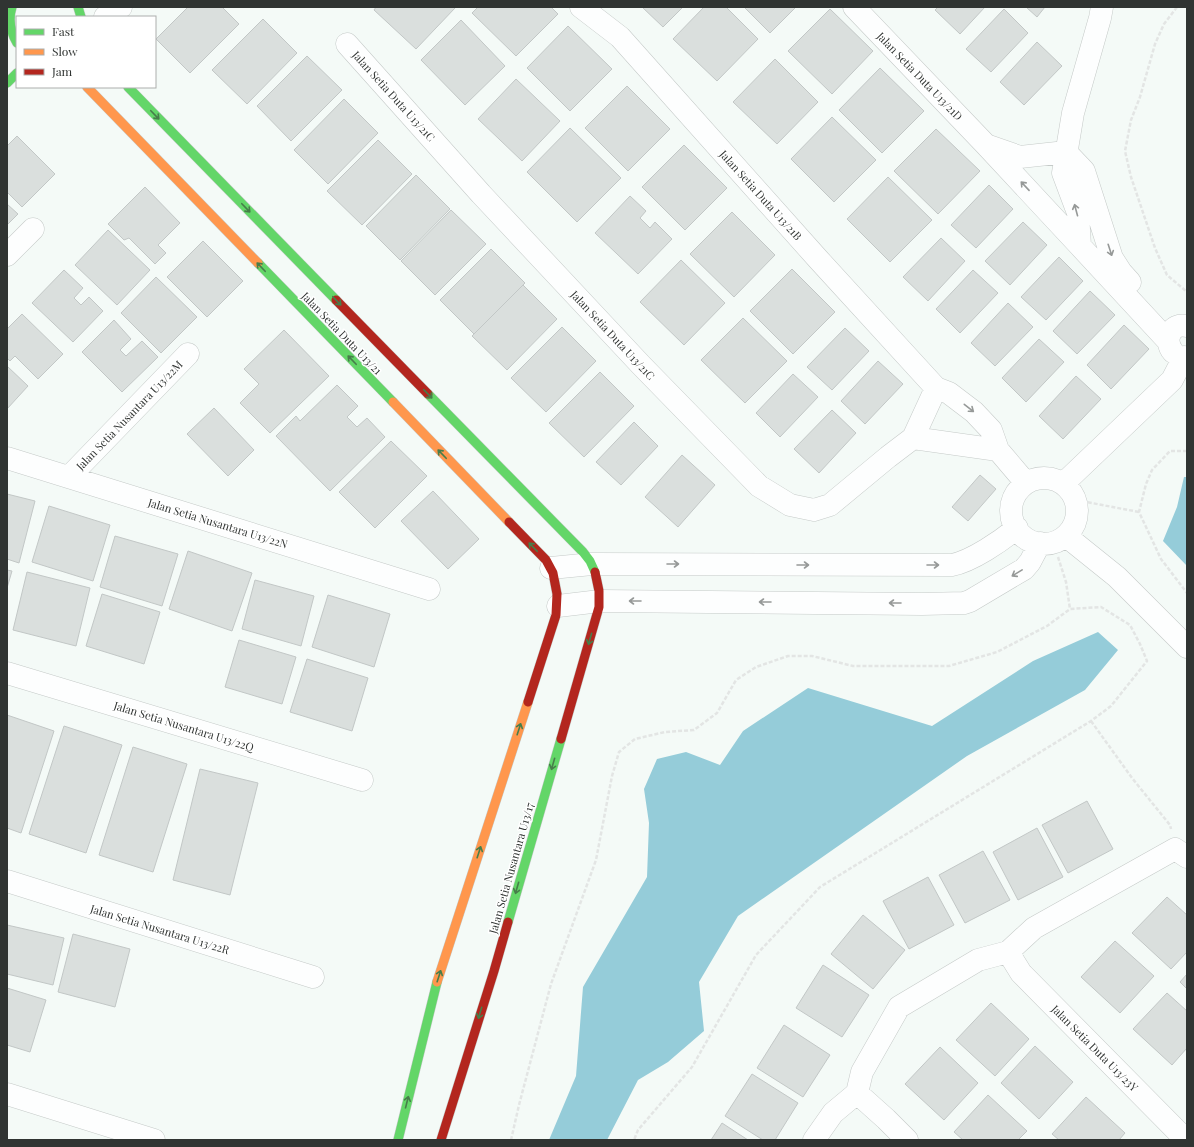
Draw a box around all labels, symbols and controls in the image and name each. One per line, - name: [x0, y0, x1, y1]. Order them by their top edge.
- legend: [16, 16, 156, 88]
- text: Fast: [52, 23, 75, 39]
- street label: Jalan Setia Duta U13/21D: [873, 28, 966, 123]
- text: Slow: [52, 43, 78, 59]
- street label: Jalan Setia Duta U13/21C: [349, 47, 439, 144]
- text: Jam: [51, 63, 73, 79]
- one-way arrow: [150, 110, 160, 120]
- street label: Jalan Setia Duta U13/21B: [716, 146, 806, 243]
- one-way arrow: [1020, 181, 1030, 191]
- one-way arrow: [241, 203, 251, 213]
- one-way arrow: [1072, 204, 1079, 217]
- one-way arrow: [1106, 244, 1114, 256]
- one-way arrow: [256, 262, 266, 272]
- street label: Jalan Setia Duta U13/21C: [567, 286, 658, 383]
- street label: Jalan Setia Duta U13/21: [298, 288, 385, 378]
- one-way arrow: [332, 296, 342, 306]
- one-way arrow: [347, 355, 357, 365]
- street label: Jalan Setia Nusantara U13/22M: [72, 357, 186, 474]
- one-way arrow: [423, 389, 433, 399]
- one-way arrow: [963, 404, 974, 413]
- one-way arrow: [438, 449, 447, 459]
- street label: Jalan Setia Nusantara U13/22N: [145, 494, 290, 551]
- one-way arrow: [528, 542, 538, 552]
- one-way arrow: [666, 560, 679, 568]
- one-way arrow: [796, 561, 809, 569]
- one-way arrow: [926, 561, 939, 569]
- one-way arrow: [1011, 570, 1023, 578]
- one-way arrow: [629, 597, 642, 605]
- one-way arrow: [759, 598, 772, 606]
- one-way arrow: [889, 600, 902, 607]
- one-way arrow: [586, 632, 593, 645]
- street label: Jalan Setia Nusantara U13/22Q: [111, 697, 257, 755]
- one-way arrow: [516, 722, 523, 735]
- one-way arrow: [549, 757, 557, 770]
- street label: Jalan Setia Nusantara U13/17: [485, 800, 537, 936]
- one-way arrow: [476, 846, 483, 859]
- one-way arrow: [513, 882, 520, 895]
- street label: Jalan Setia Nusantara U13/22R: [88, 900, 232, 958]
- one-way arrow: [436, 970, 443, 983]
- street label: Jalan Setia Duta U13/23Y: [1048, 1001, 1142, 1095]
- one-way arrow: [476, 1006, 483, 1019]
- one-way arrow: [404, 1096, 411, 1109]

